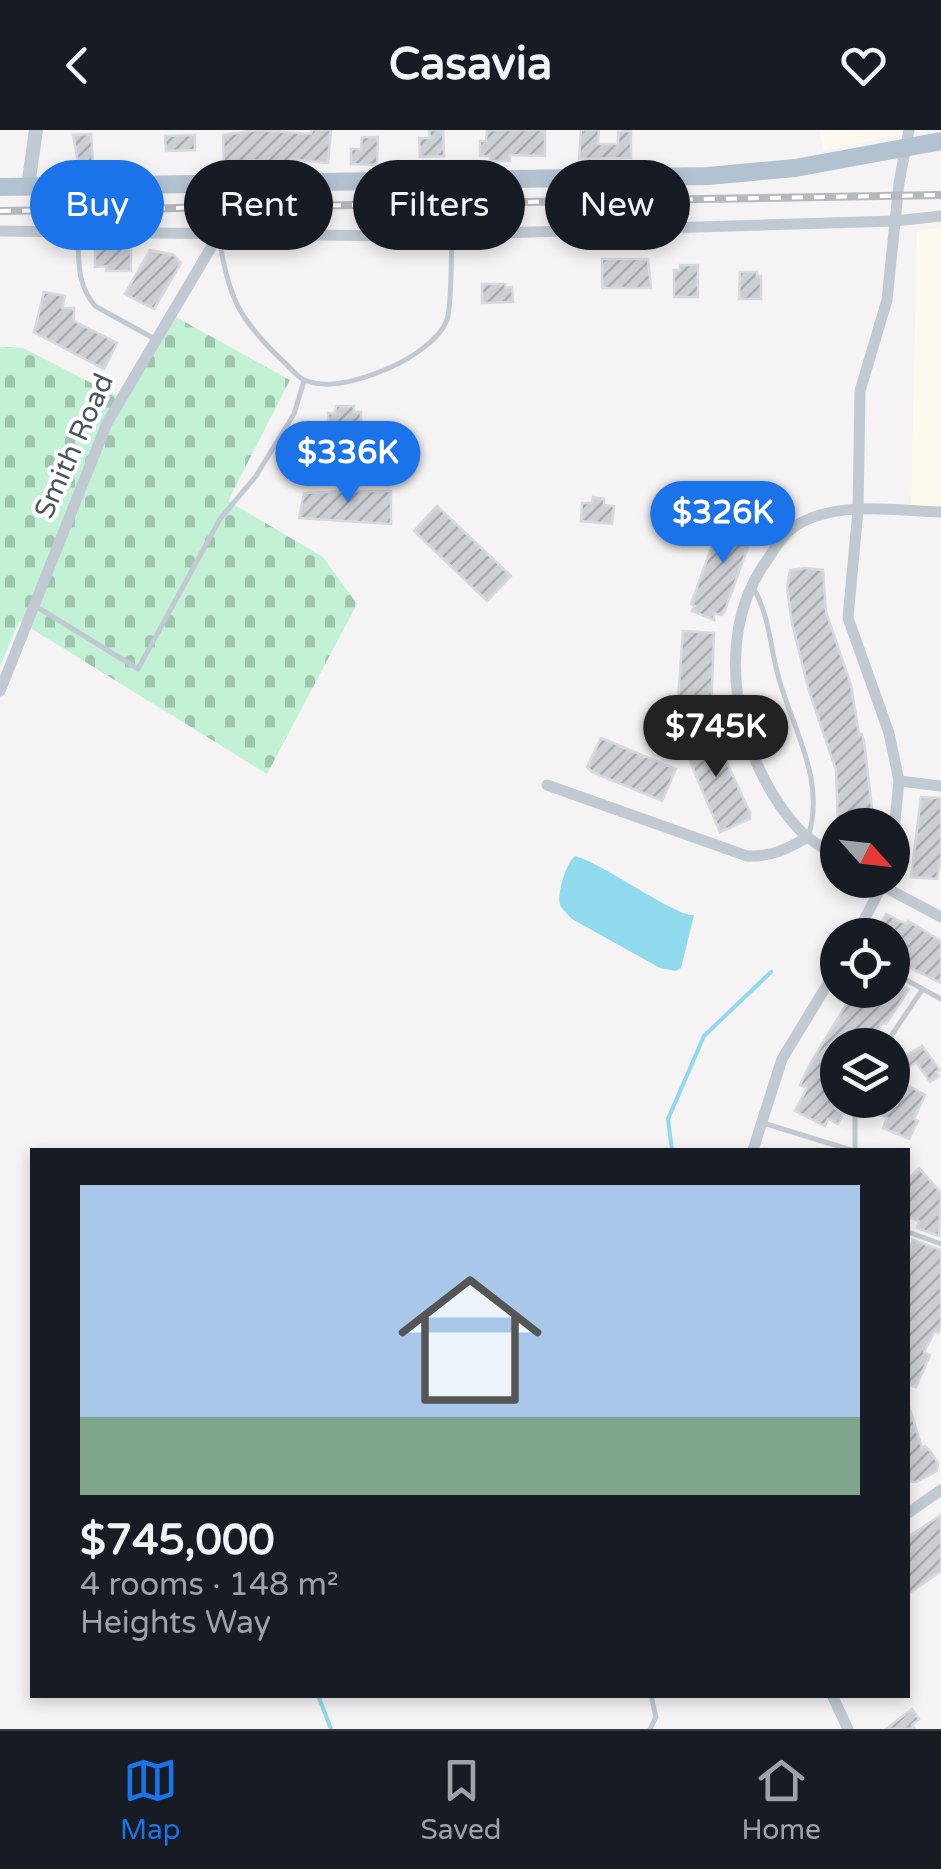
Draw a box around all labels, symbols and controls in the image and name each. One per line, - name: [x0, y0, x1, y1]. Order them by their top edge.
- icon: back: [50, 38, 105, 93]
- text: Casavia: [389, 38, 552, 92]
- icon: heart: [836, 38, 891, 93]
- chip: Buy: [30, 160, 164, 250]
- chip: Rent: [184, 160, 333, 250]
- chip: Filters: [353, 160, 525, 250]
- chip: New: [545, 160, 690, 250]
- street label: Smith Road: [27, 368, 121, 524]
- pin: $336K: [278, 421, 418, 506]
- text: $336K: [297, 434, 399, 472]
- pin: $326K: [653, 481, 793, 566]
- text: $326K: [672, 494, 774, 532]
- pin: $745K: [646, 695, 786, 780]
- text: $745K: [665, 708, 767, 746]
- north arrow: [820, 808, 910, 898]
- map controls: [820, 808, 910, 1118]
- button: locate: [820, 918, 910, 1008]
- button: layers: [820, 1028, 910, 1118]
- icon: home: [380, 1250, 560, 1430]
- text: $745,000: [80, 1515, 275, 1566]
- text: 4 rooms · 148 m²: [80, 1566, 339, 1604]
- text: Heights Way: [80, 1604, 271, 1642]
- tab: Map: [120, 1753, 181, 1847]
- tab: Saved: [421, 1753, 502, 1847]
- tab: Home: [742, 1753, 821, 1847]

